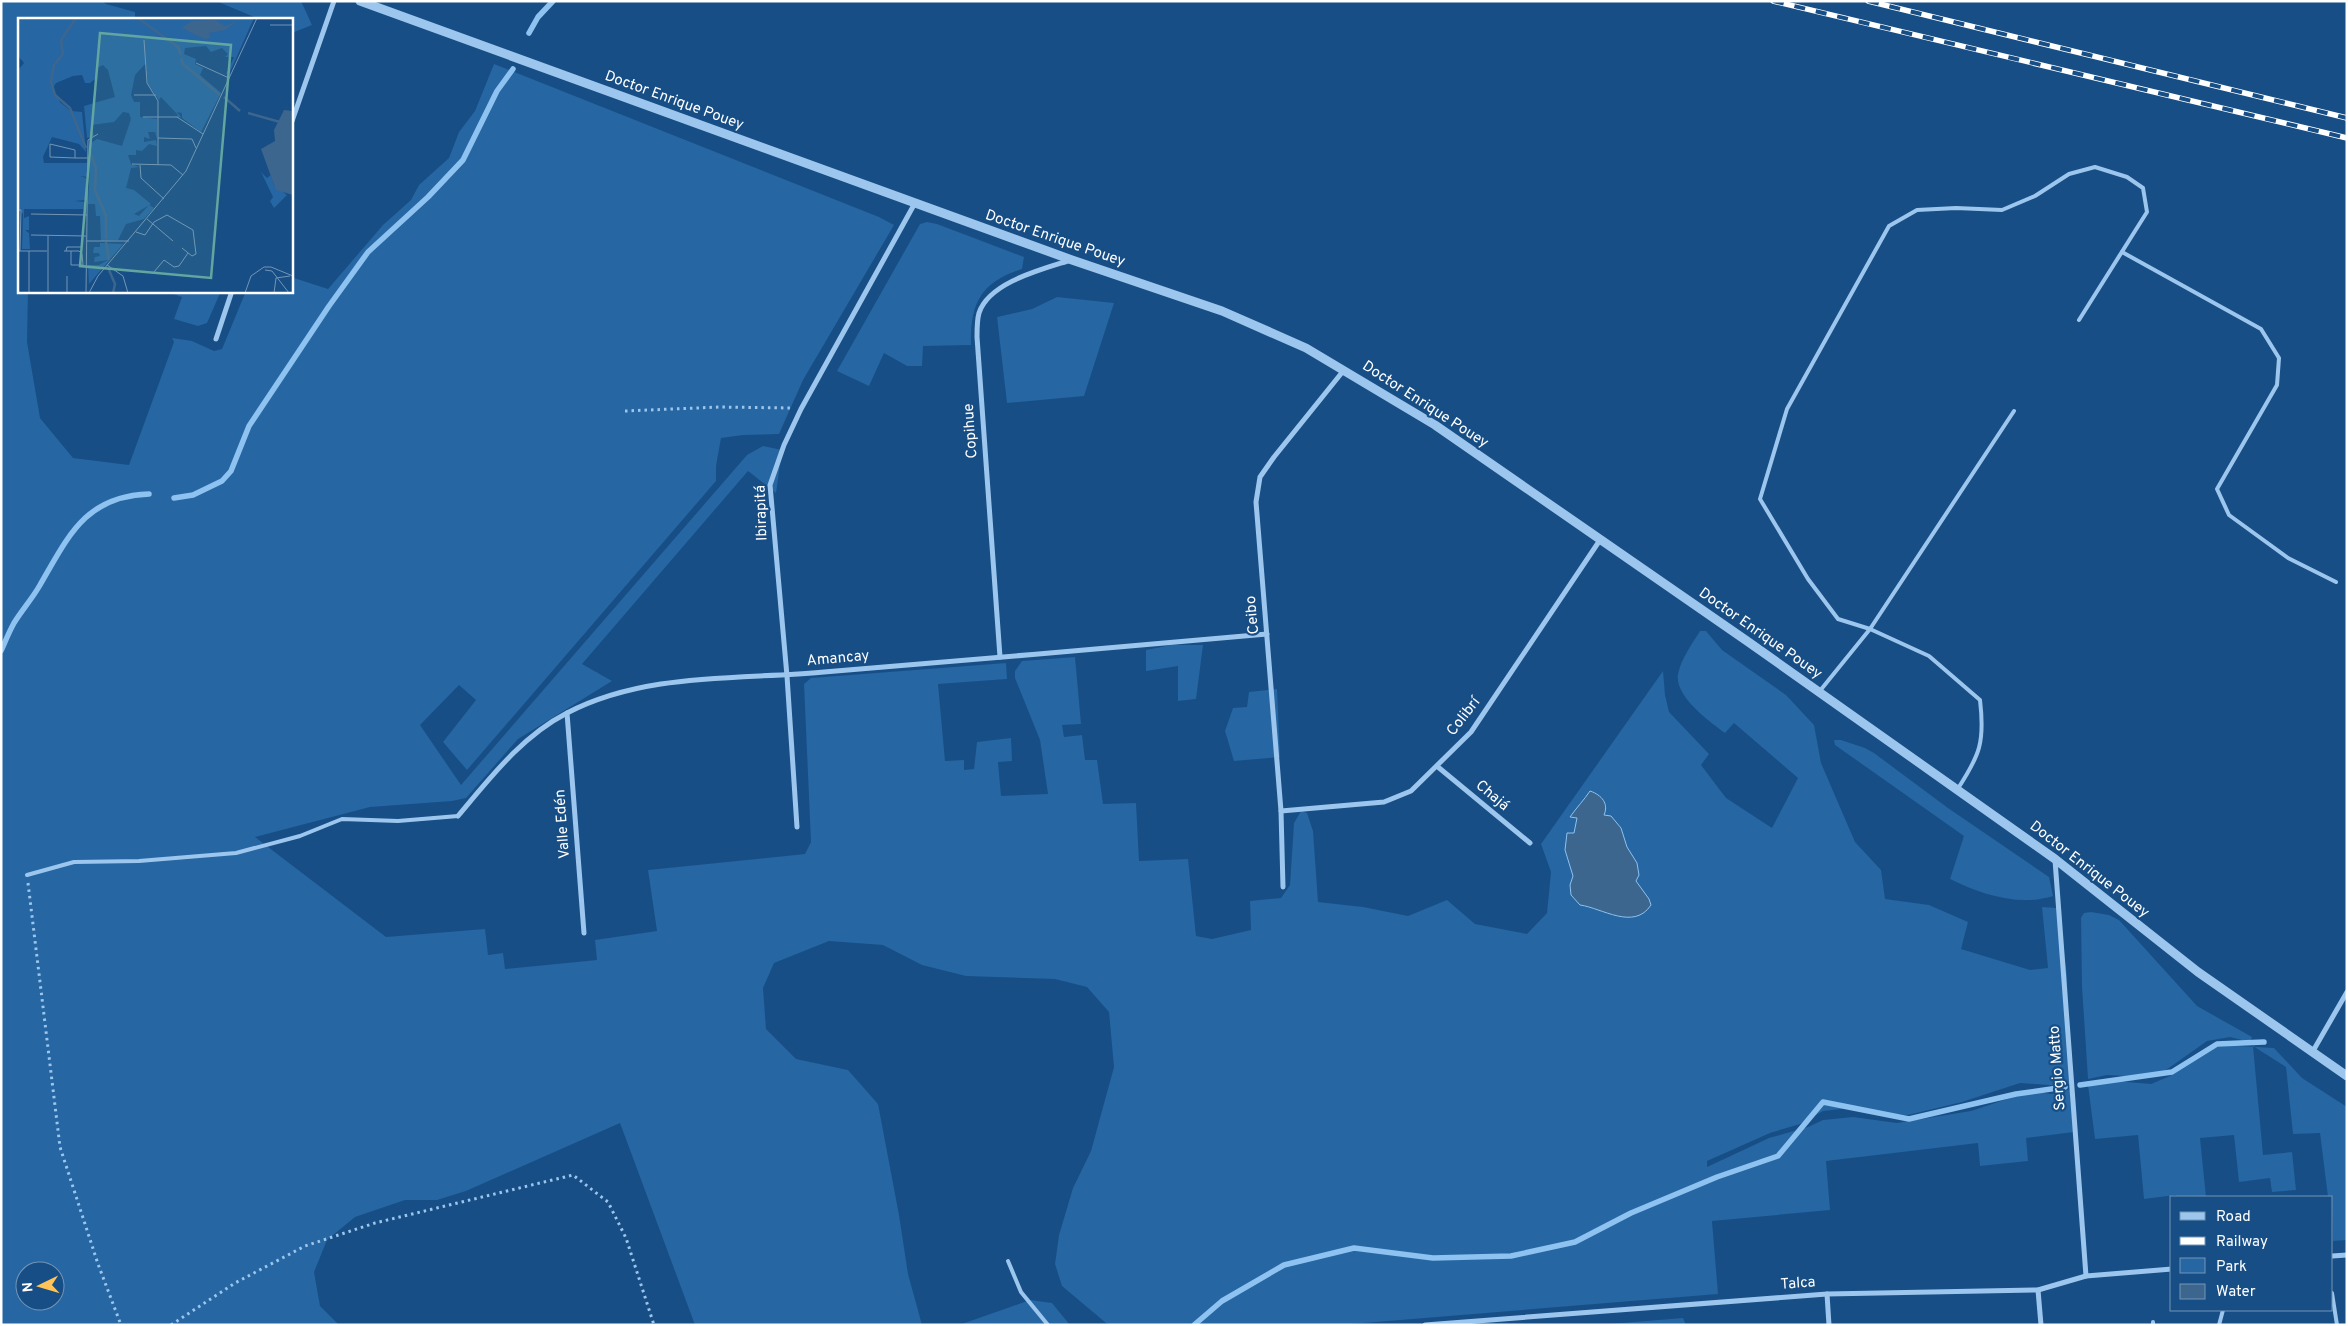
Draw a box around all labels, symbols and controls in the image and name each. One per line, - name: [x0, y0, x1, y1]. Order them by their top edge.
- inset map: [18, 18, 292, 292]
- street label: Doctor Enrique Pouey: [602, 67, 746, 135]
- street label: Doctor Enrique Pouey: [983, 206, 1127, 272]
- street label: Doctor Enrique Pouey: [1358, 357, 1492, 453]
- street label: Copihue: [960, 403, 982, 459]
- street label: Ibirapitá: [752, 485, 772, 541]
- street label: Doctor Enrique Pouey: [1694, 584, 1826, 684]
- street label: Ceibo: [1242, 595, 1264, 635]
- street label: Amancay: [806, 647, 870, 671]
- street label: Colibrí: [1443, 693, 1486, 740]
- street label: Chajá: [1471, 776, 1513, 816]
- street label: Valle Edén: [551, 789, 575, 859]
- street label: Doctor Enrique Pouey: [2025, 817, 2153, 923]
- street label: Sergio Matto: [2046, 1025, 2070, 1111]
- legend: [2170, 1196, 2333, 1311]
- text: Road: [2216, 1208, 2251, 1227]
- text: Railway: [2216, 1233, 2268, 1252]
- text: Park: [2216, 1258, 2247, 1277]
- north arrow: [15, 1261, 65, 1311]
- street label: Talca: [1780, 1273, 1816, 1295]
- text: N: [20, 1281, 37, 1293]
- text: Water: [2216, 1283, 2256, 1302]

